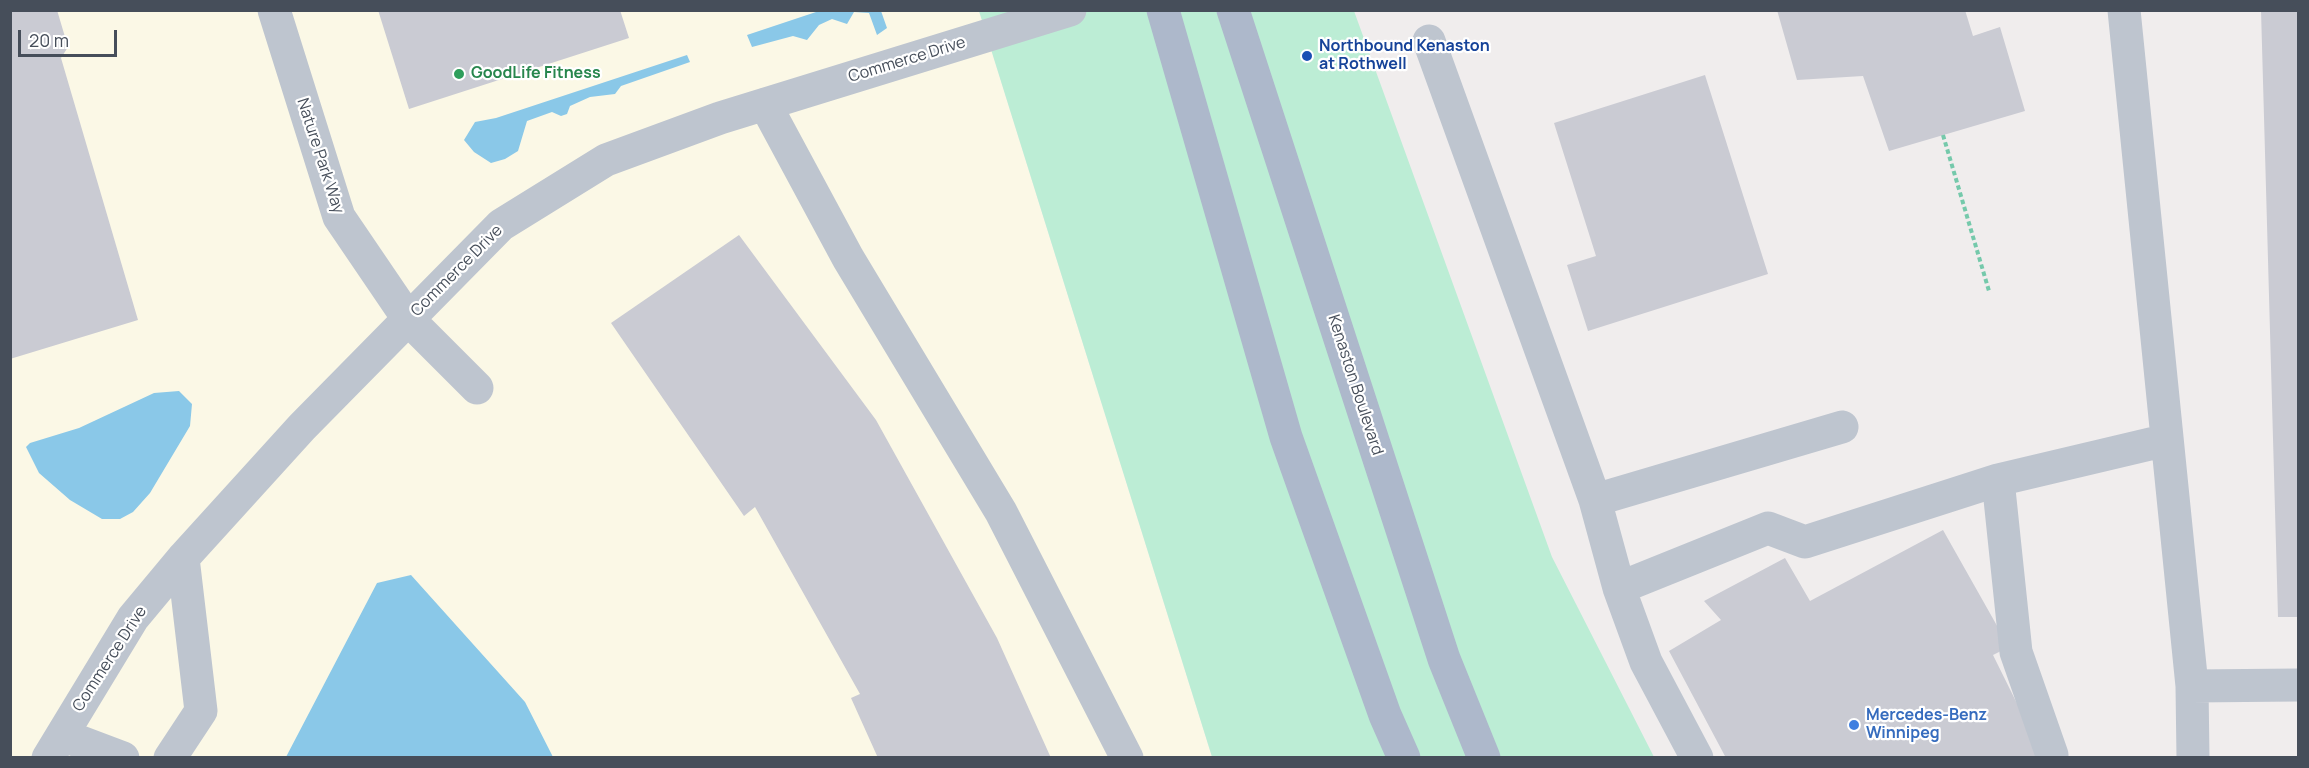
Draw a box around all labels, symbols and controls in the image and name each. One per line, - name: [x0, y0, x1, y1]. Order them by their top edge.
- scale bar: [21, 18, 120, 56]
- text: 20 m: [29, 28, 69, 52]
- street label: Commerce Drive: [846, 33, 968, 87]
- place label: Northbound Kenaston at Rothwell: [1319, 37, 1490, 75]
- marker: Northbound Kenaston at Rothwell: [1300, 49, 1314, 63]
- place label: GoodLife Fitness: [471, 64, 601, 84]
- marker: GoodLife Fitness: [452, 67, 466, 81]
- street label: Nature Park Way: [292, 96, 348, 216]
- street label: Commerce Drive: [407, 221, 507, 321]
- street label: Kenaston Boulevard: [1323, 313, 1387, 457]
- street label: Commerce Drive: [69, 603, 151, 715]
- place label: Mercedes-Benz Winnipeg: [1866, 706, 1987, 744]
- marker: Mercedes-Benz Winnipeg: [1847, 718, 1861, 732]

